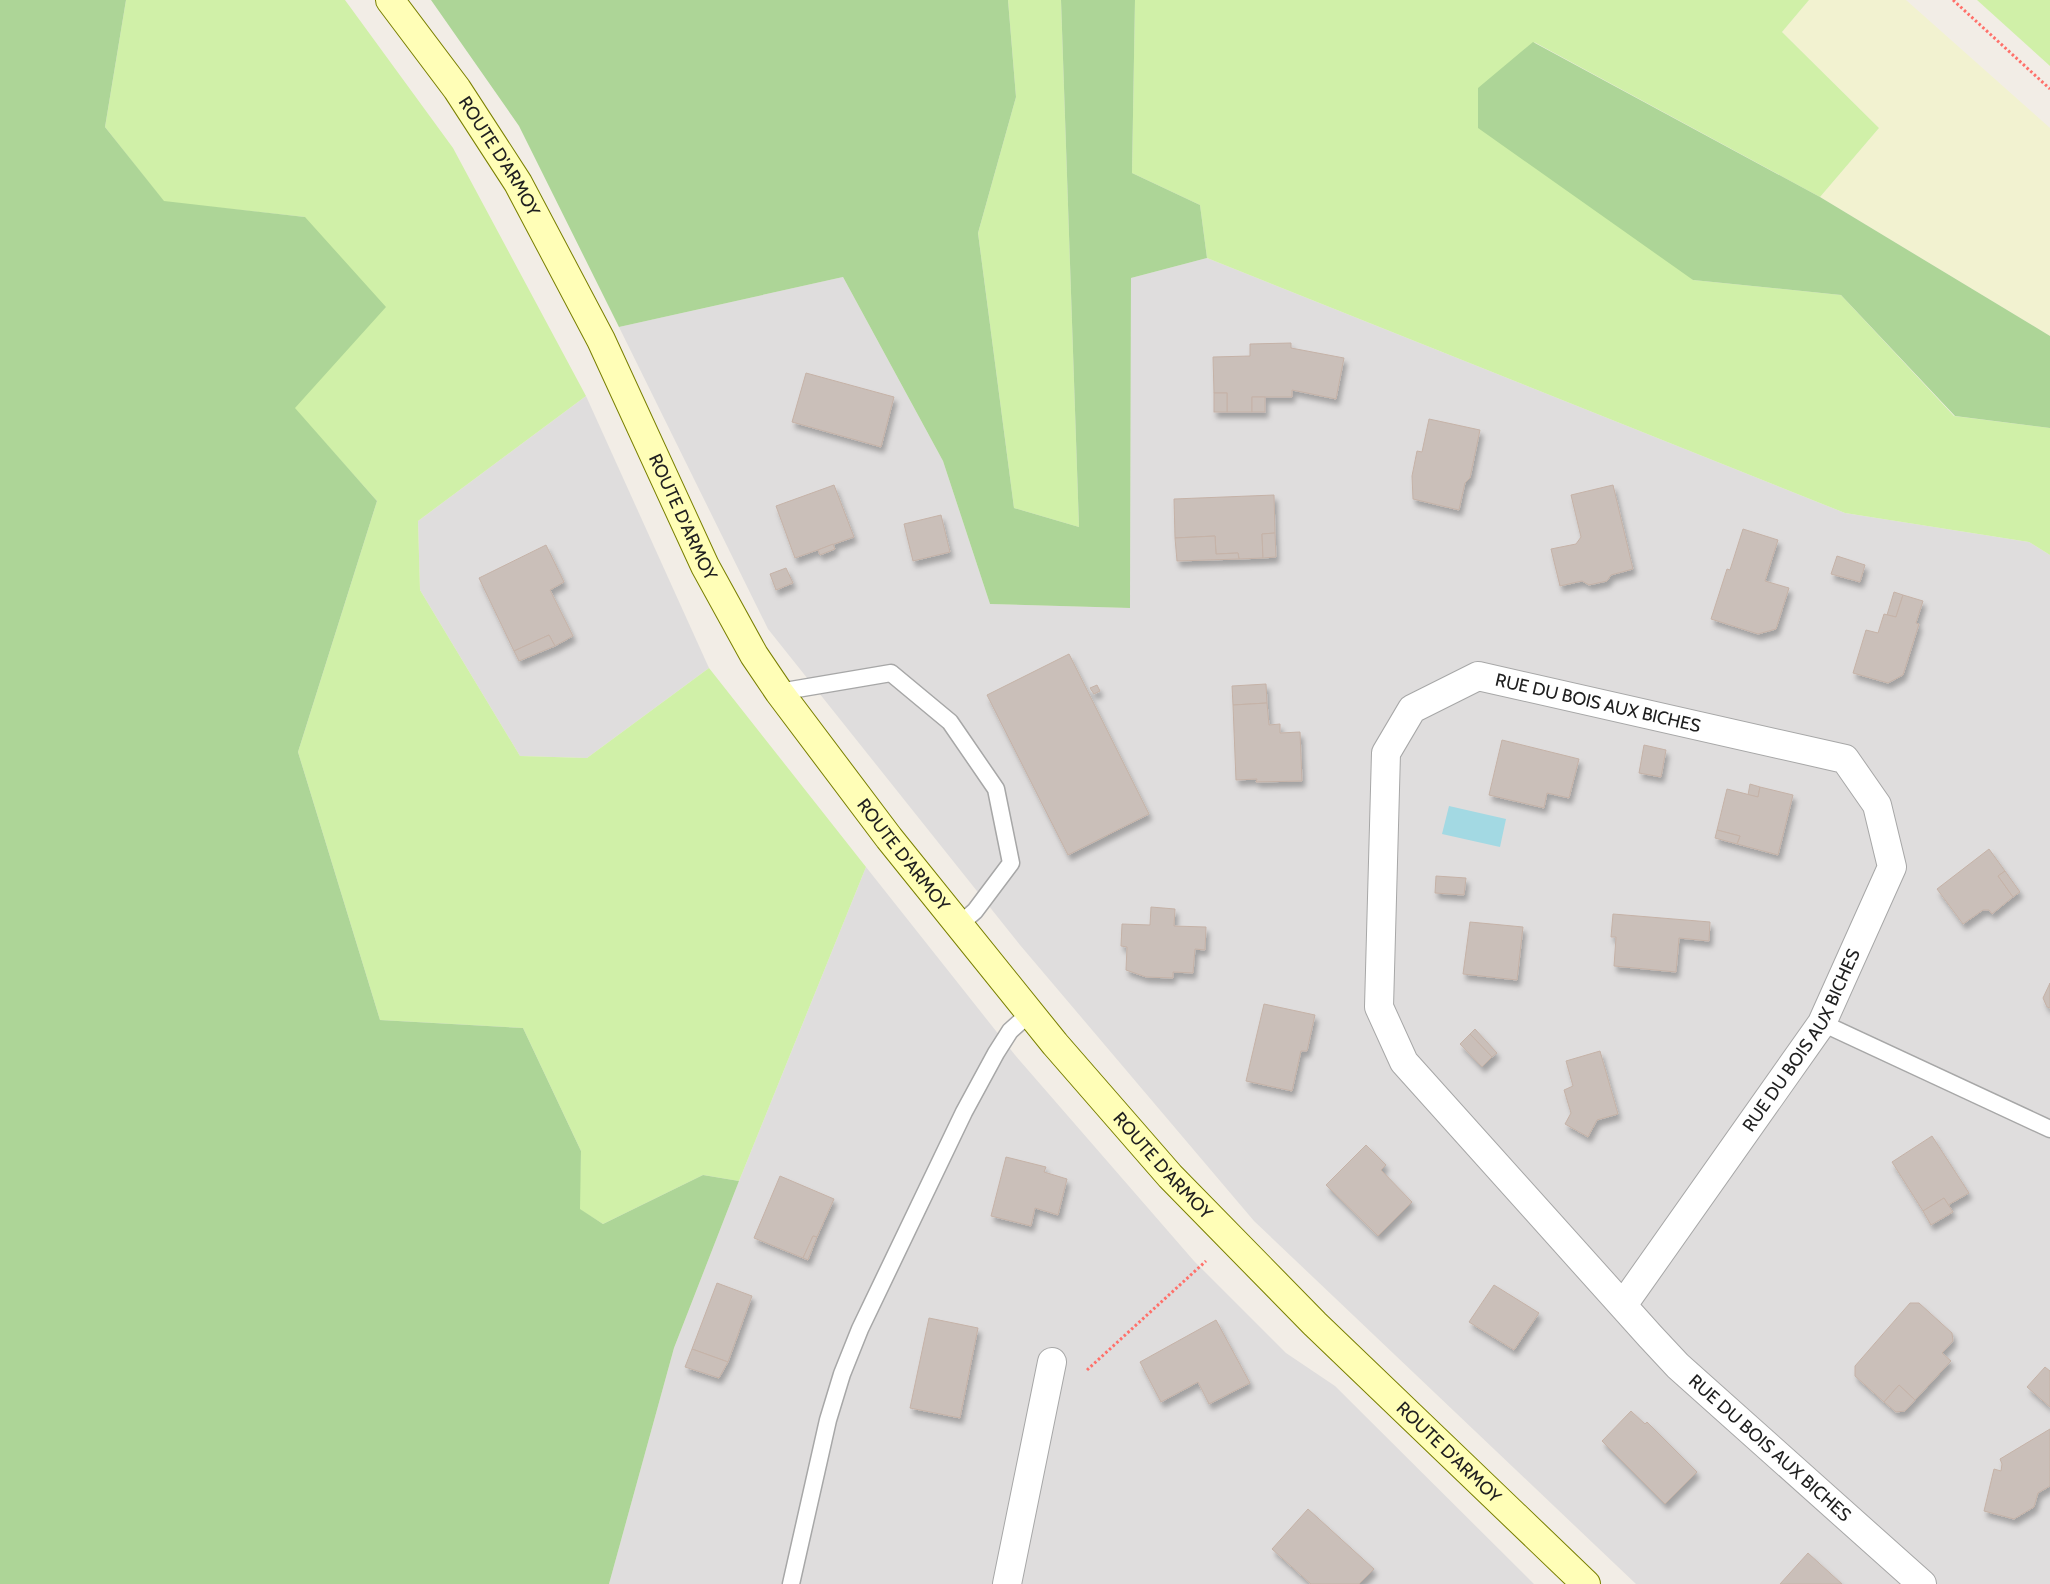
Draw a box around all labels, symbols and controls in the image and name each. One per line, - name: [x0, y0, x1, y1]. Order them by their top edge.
- street label: ROUTE D'ARMOY: [454, 92, 545, 221]
- street label: ROUTE D'ARMOY: [644, 450, 722, 585]
- street label: RUE DU BOIS AUX BICHES: [1493, 669, 1703, 737]
- street label: ROUTE D'ARMOY: [852, 794, 955, 916]
- street label: RUE DU BOIS AUX BICHES: [1738, 946, 1865, 1136]
- street label: ROUTE D'ARMOY: [1109, 1108, 1218, 1224]
- street label: RUE DU BOIS AUX BICHES: [1684, 1370, 1856, 1526]
- street label: ROUTE D'ARMOY: [1392, 1397, 1506, 1508]

